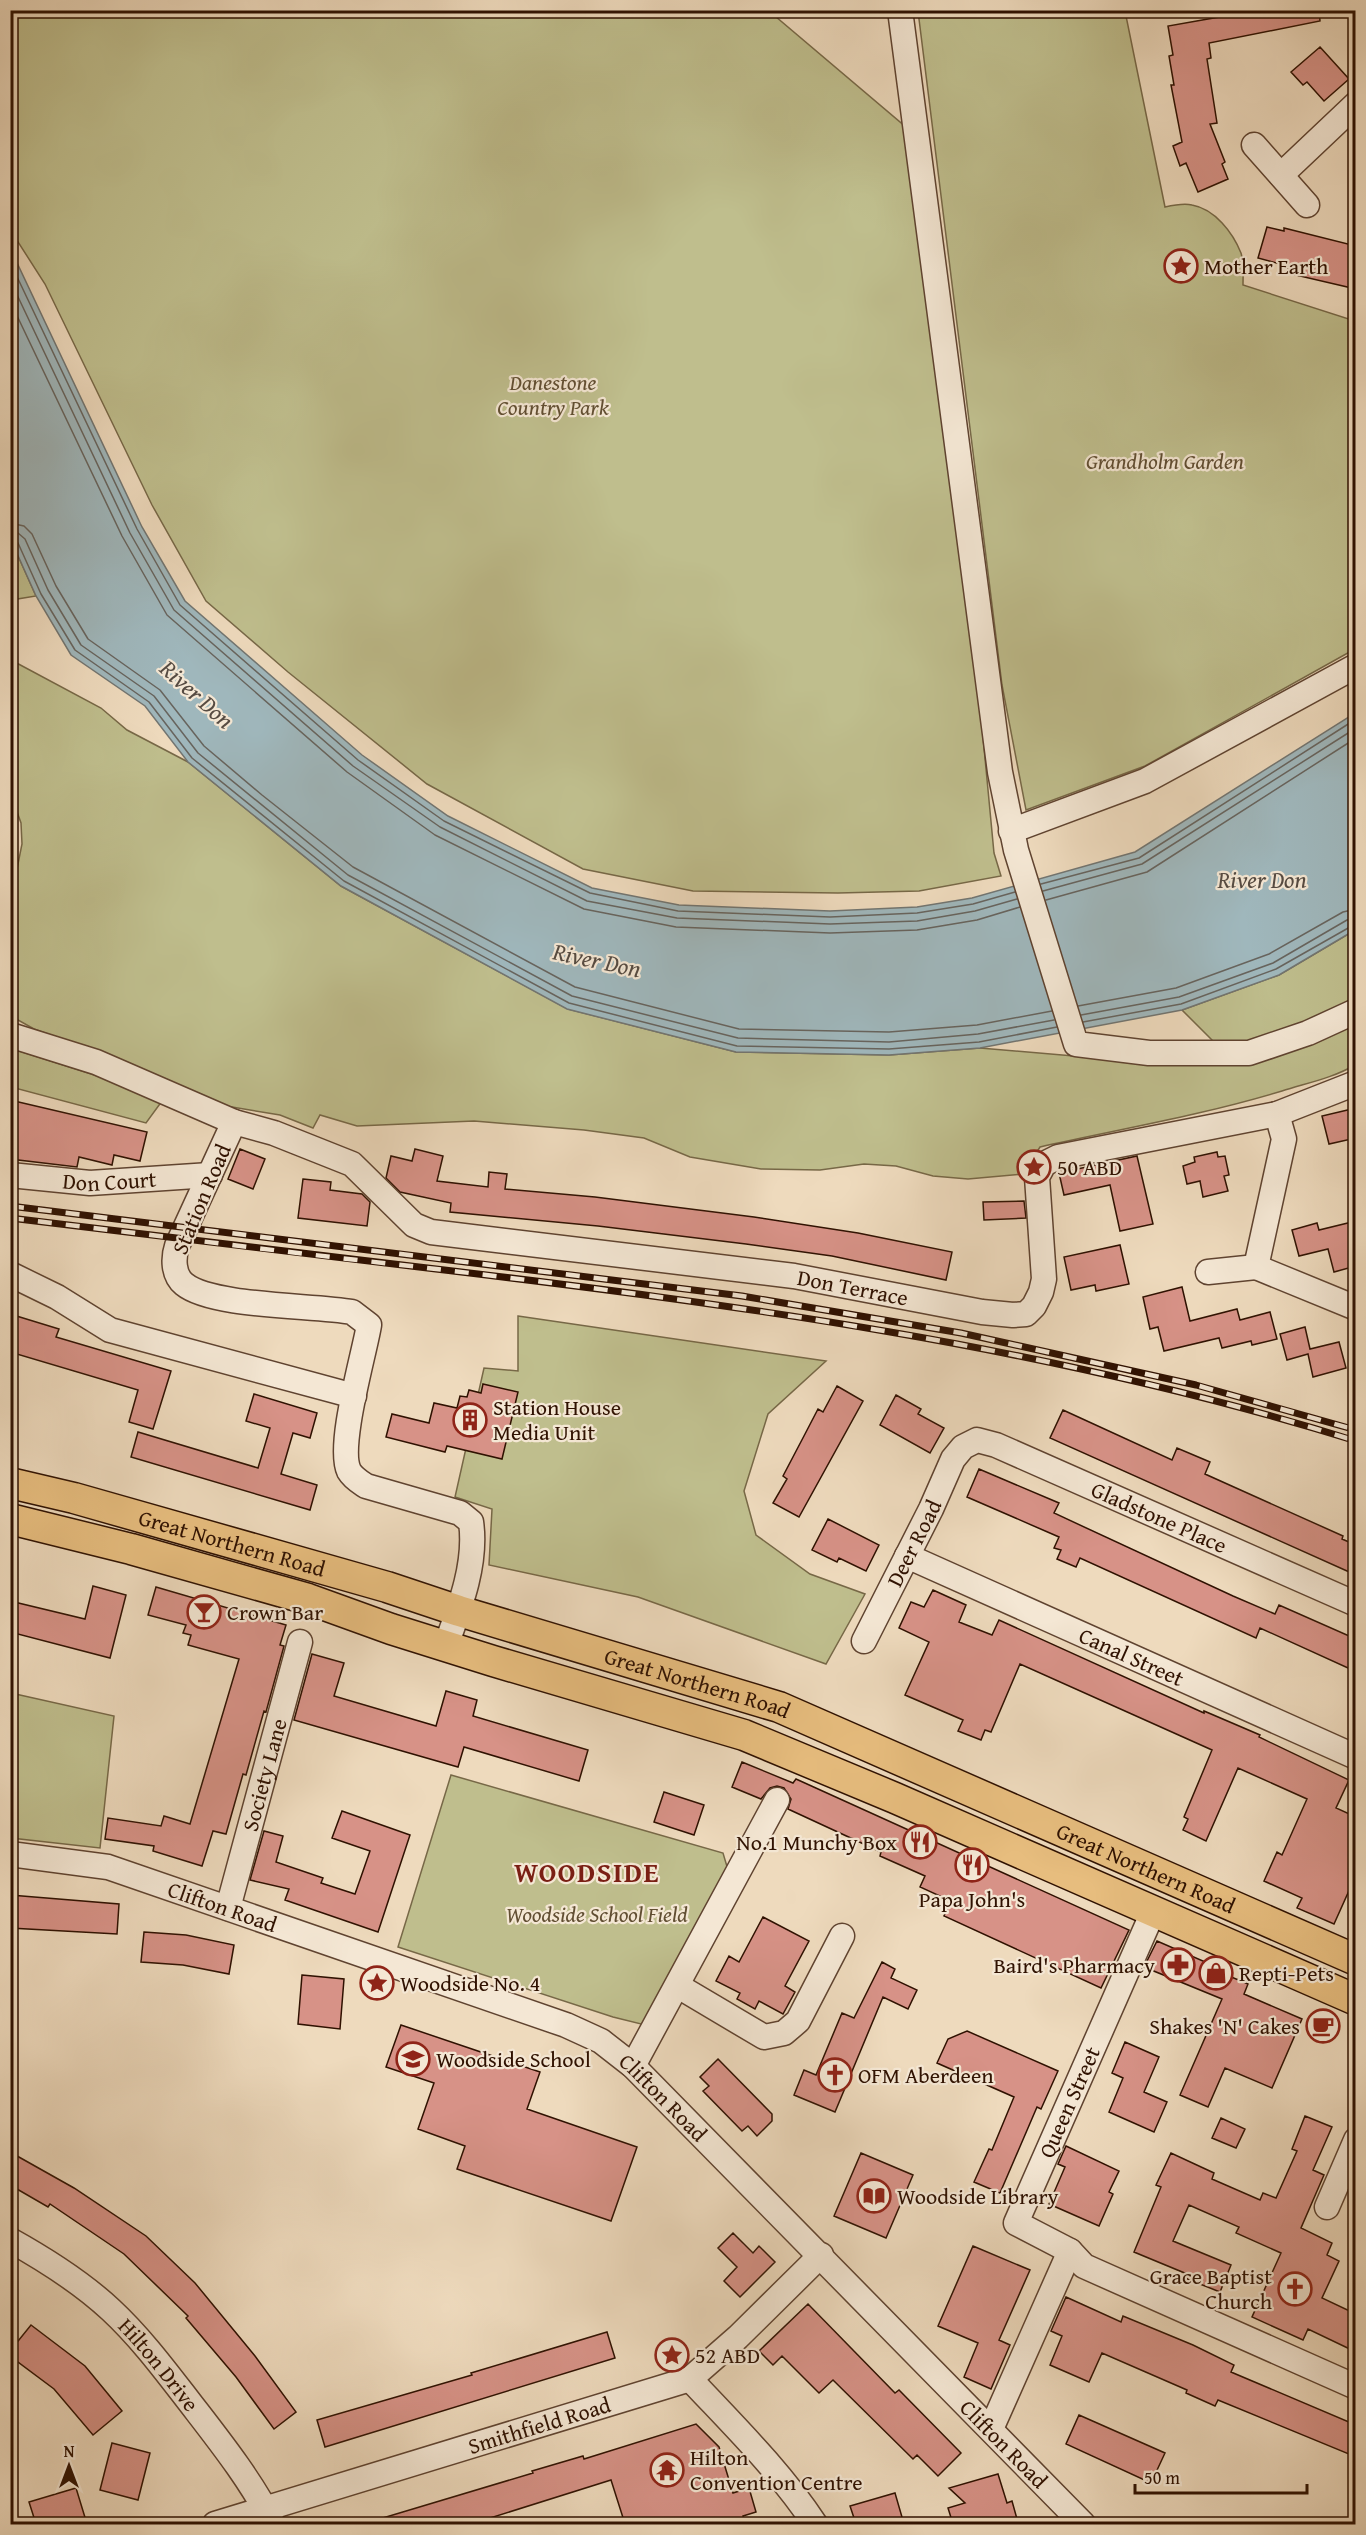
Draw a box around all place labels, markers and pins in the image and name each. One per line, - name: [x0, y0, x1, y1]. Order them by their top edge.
- place icon: Mother Earth: [1163, 248, 1199, 284]
- place label: Mother Earth: [1204, 250, 1329, 282]
- place icon: 50 ABD: [1016, 1149, 1052, 1185]
- place label: 50 ABD: [1057, 1151, 1122, 1183]
- place label: Station House Media Unit: [493, 1391, 621, 1448]
- building icon: Station House Media Unit: [452, 1402, 488, 1438]
- bar icon: Crown Bar: [186, 1594, 222, 1630]
- place label: Crown Bar: [227, 1596, 323, 1628]
- restaurant icon: No.1 Munchy Box: [902, 1824, 938, 1860]
- place label: No.1 Munchy Box: [736, 1826, 898, 1858]
- restaurant icon: Papa John's: [954, 1847, 990, 1883]
- place label: Papa John's: [919, 1883, 1025, 1915]
- pharmacy icon: Baird's Pharmacy: [1160, 1947, 1196, 1983]
- place label: Baird's Pharmacy: [993, 1949, 1155, 1981]
- shop icon: Repti-Pets: [1198, 1955, 1234, 1991]
- place label: Repti-Pets: [1239, 1957, 1334, 1989]
- place icon: Woodside No. 4: [359, 1965, 395, 2001]
- place label: Woodside No. 4: [400, 1967, 540, 1999]
- cafe icon: Shakes 'N' Cakes: [1305, 2008, 1341, 2044]
- place label: Shakes 'N' Cakes: [1149, 2010, 1300, 2042]
- school or university icon: Woodside School: [395, 2041, 431, 2077]
- place label: Woodside School: [436, 2043, 591, 2075]
- church icon: OFM Aberdeen: [817, 2057, 853, 2093]
- place label: OFM Aberdeen: [858, 2059, 994, 2091]
- library icon: Woodside Library: [856, 2178, 892, 2214]
- place label: Woodside Library: [897, 2180, 1058, 2212]
- place label: Grace Baptist Church: [1150, 2260, 1273, 2317]
- church icon: Grace Baptist Church: [1277, 2271, 1313, 2307]
- place icon: 52 ABD: [654, 2337, 690, 2373]
- place label: 52 ABD: [695, 2339, 760, 2371]
- place label: Hilton Convention Centre: [690, 2441, 862, 2498]
- temple icon: Hilton Convention Centre: [649, 2452, 685, 2488]

